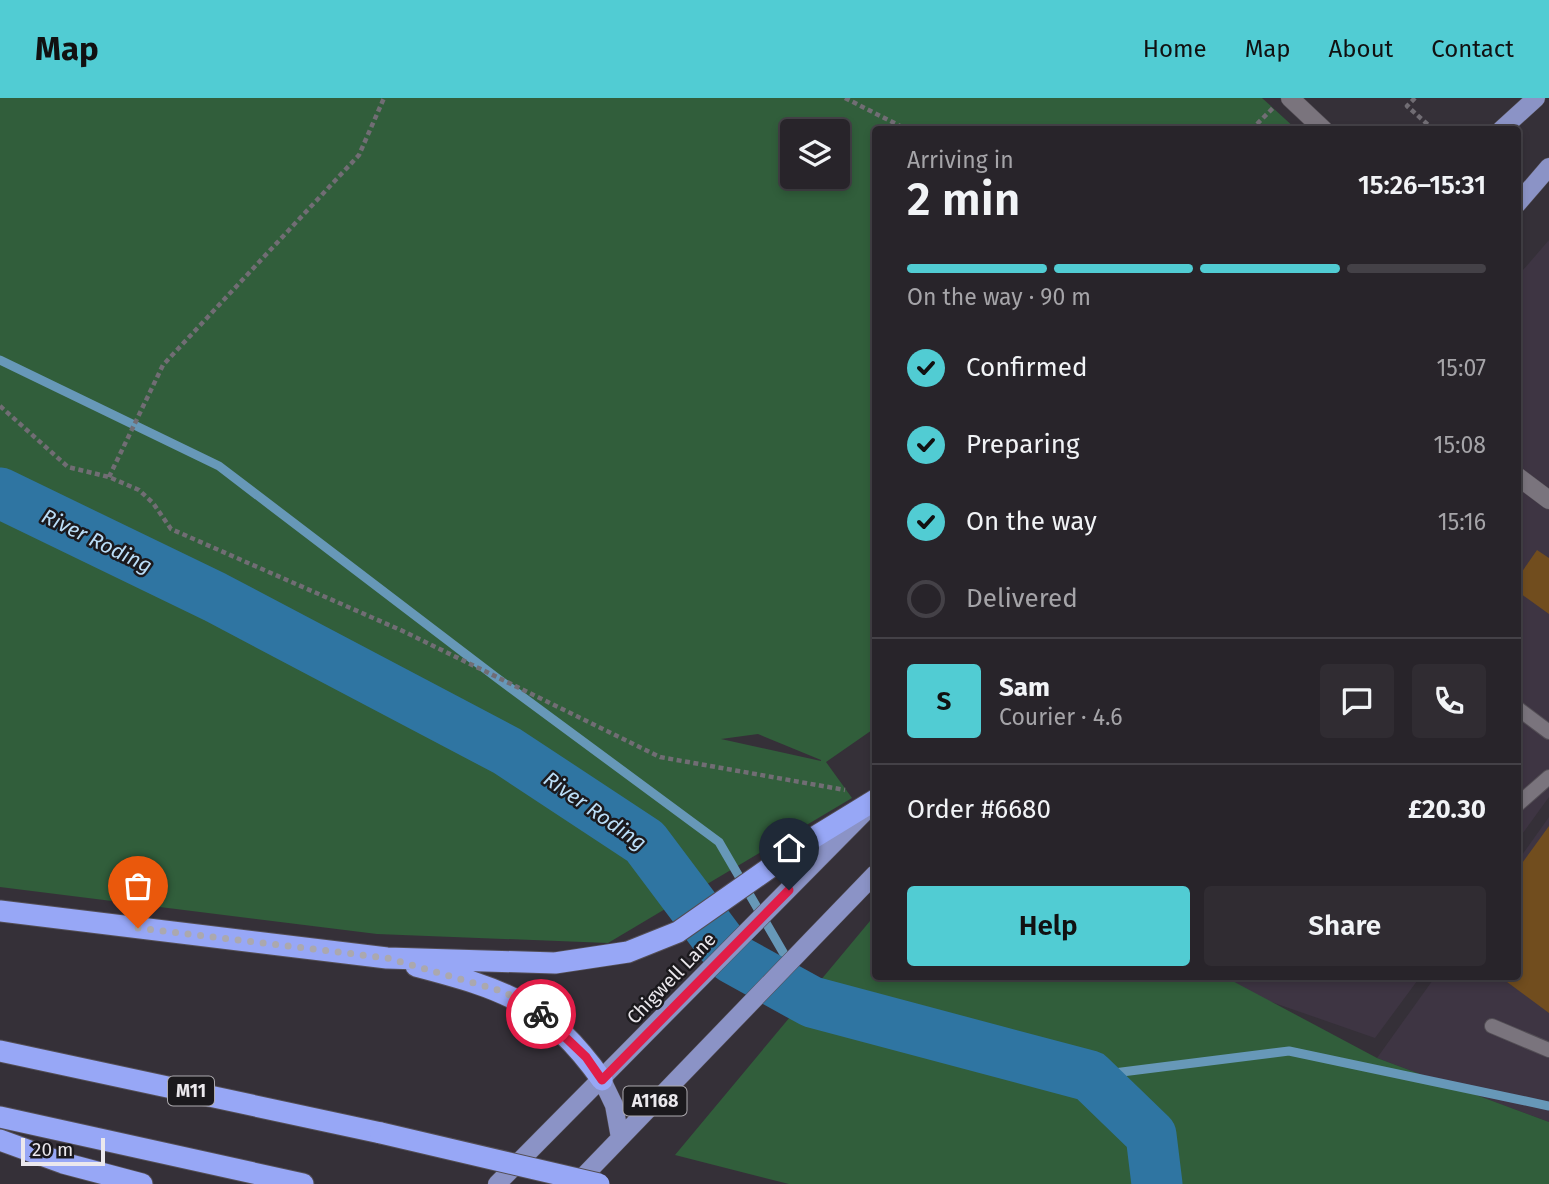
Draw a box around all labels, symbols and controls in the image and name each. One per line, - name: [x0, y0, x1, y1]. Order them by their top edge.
- text: Map: [35, 29, 99, 69]
- text: Home: [1143, 35, 1207, 63]
- text: Map: [1245, 35, 1291, 63]
- text: About: [1329, 35, 1393, 63]
- text: Contact: [1431, 35, 1514, 63]
- map controls: [780, 119, 850, 189]
- button: layers: [780, 119, 850, 189]
- text: Arriving in: [907, 146, 1014, 174]
- text: 15:26–15:31: [1358, 170, 1486, 201]
- text: 2 min: [907, 172, 1020, 227]
- text: On the way · 90 m: [907, 283, 1091, 311]
- icon: check: [907, 349, 945, 387]
- text: Confirmed: [966, 352, 1087, 383]
- text: 15:07: [1436, 354, 1486, 382]
- icon: check: [907, 426, 945, 464]
- text: Preparing: [966, 429, 1079, 460]
- text: 15:08: [1433, 431, 1486, 459]
- water label: River Roding: [37, 503, 157, 579]
- icon: check: [907, 503, 945, 541]
- text: On the way: [966, 506, 1097, 537]
- text: 15:16: [1438, 508, 1486, 536]
- text: Delivered: [966, 583, 1078, 614]
- button: chat: [1320, 664, 1394, 738]
- button: phone: [1412, 664, 1486, 738]
- text: Sam: [999, 672, 1050, 703]
- text: S: [937, 686, 951, 717]
- text: Courier · 4.6: [999, 703, 1123, 731]
- water label: River Roding: [538, 766, 652, 856]
- text: Order #6680: [907, 794, 1051, 825]
- text: £20.30: [1408, 794, 1486, 825]
- pin: [759, 818, 819, 890]
- icon: home: [770, 829, 808, 867]
- pin: [108, 856, 168, 928]
- icon: bag: [119, 867, 157, 905]
- button: Help: [907, 886, 1190, 966]
- button: Share: [1204, 886, 1486, 966]
- street label: Chigwell Lane: [622, 928, 721, 1029]
- courier: [506, 979, 576, 1049]
- icon: bike: [522, 995, 560, 1033]
- road number: M11: [168, 1076, 214, 1106]
- road number: A1168: [624, 1086, 686, 1116]
- scale bar: [21, 1135, 105, 1167]
- text: 20 m: [32, 1138, 73, 1161]

